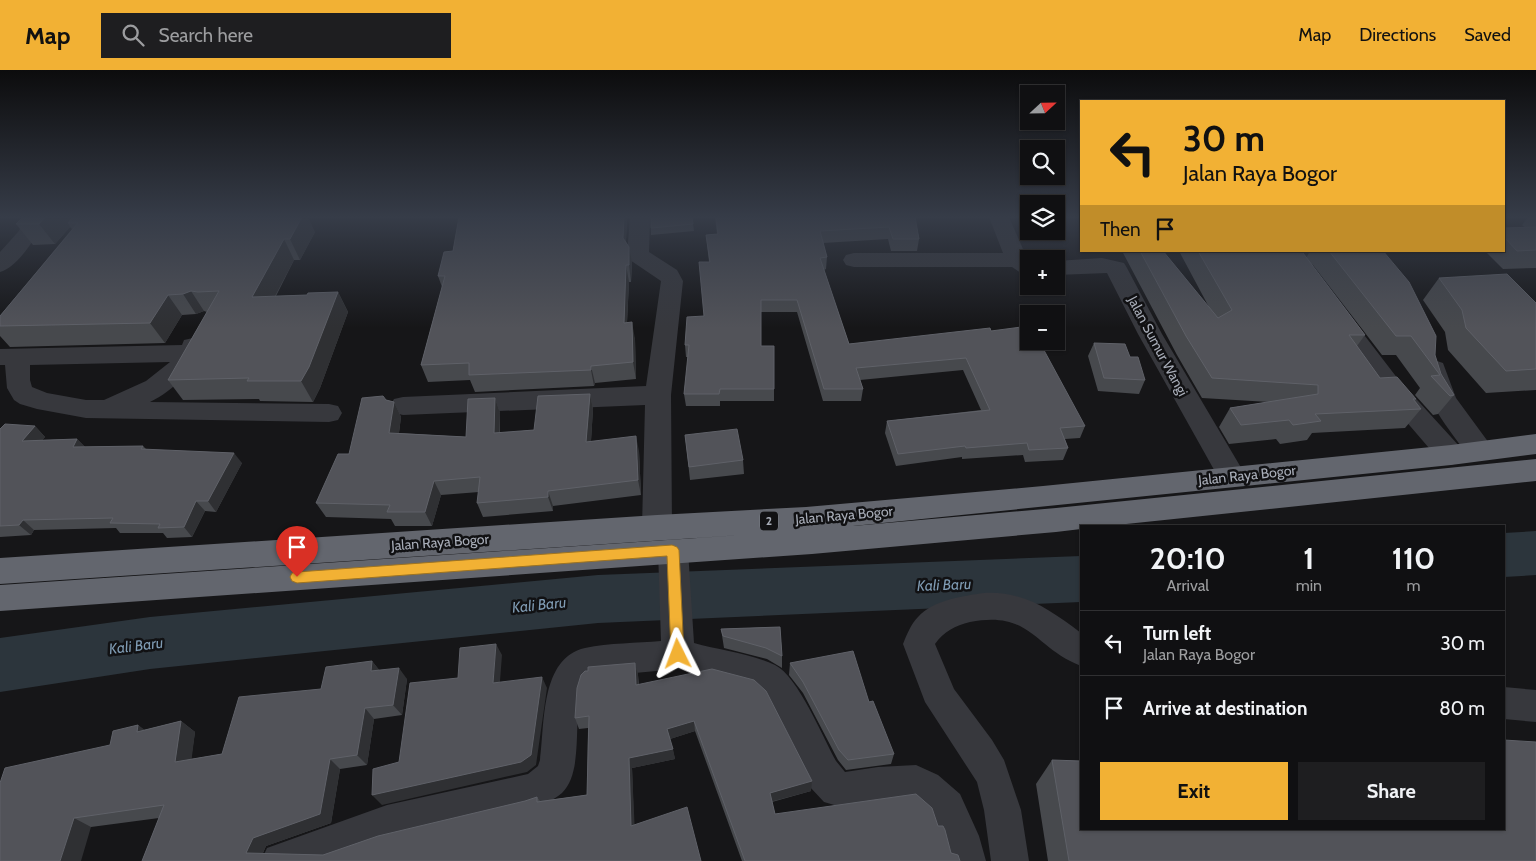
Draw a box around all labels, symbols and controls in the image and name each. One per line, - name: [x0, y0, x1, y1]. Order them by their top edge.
- search box: [101, 13, 451, 58]
- text: Map: [25, 21, 71, 50]
- icon: search: [119, 21, 147, 49]
- text: Search here: [159, 24, 253, 47]
- text: Map: [1298, 24, 1331, 46]
- text: Directions: [1359, 24, 1436, 46]
- text: Saved: [1464, 24, 1511, 46]
- north arrow: [1020, 85, 1065, 130]
- map controls: [1020, 85, 1065, 350]
- text: 30 m: [1183, 117, 1265, 160]
- icon: left: [1100, 120, 1165, 185]
- button: search: [1020, 140, 1065, 185]
- text: Jalan Raya Bogor: [1183, 160, 1337, 187]
- button: layers: [1020, 195, 1065, 240]
- icon: arrive: [1151, 215, 1179, 243]
- text: Then: [1100, 218, 1141, 241]
- button: +: [1020, 250, 1065, 295]
- street label: Jalan Sumur Wangi: [1123, 292, 1192, 399]
- button: −: [1020, 305, 1065, 350]
- street label: Jalan Raya Bogor: [1196, 461, 1297, 489]
- street label: Jalan Raya Bogor: [793, 502, 894, 528]
- road number: 2: [760, 512, 778, 531]
- pin: [276, 526, 318, 577]
- street label: Jalan Raya Bogor: [390, 530, 490, 554]
- icon: arrive: [283, 533, 311, 561]
- text: 20:10: [1150, 540, 1226, 577]
- text: 1: [1303, 540, 1314, 577]
- text: 110: [1392, 540, 1435, 577]
- water label: Kali Baru: [916, 575, 972, 595]
- text: Arrival: [1167, 576, 1209, 595]
- text: min: [1296, 576, 1322, 595]
- text: m: [1406, 576, 1421, 595]
- water label: Kali Baru: [511, 593, 567, 617]
- text: Turn left: [1143, 622, 1211, 645]
- position arrow: [651, 627, 703, 679]
- icon: left: [1100, 629, 1128, 657]
- text: 30 m: [1441, 632, 1485, 655]
- water label: Kali Baru: [108, 634, 164, 658]
- text: Jalan Raya Bogor: [1143, 645, 1255, 664]
- icon: arrive: [1100, 694, 1128, 722]
- text: Arrive at destination: [1143, 697, 1307, 720]
- text: 80 m: [1439, 697, 1485, 720]
- button: Exit: [1100, 762, 1288, 820]
- button: Share: [1298, 762, 1485, 820]

